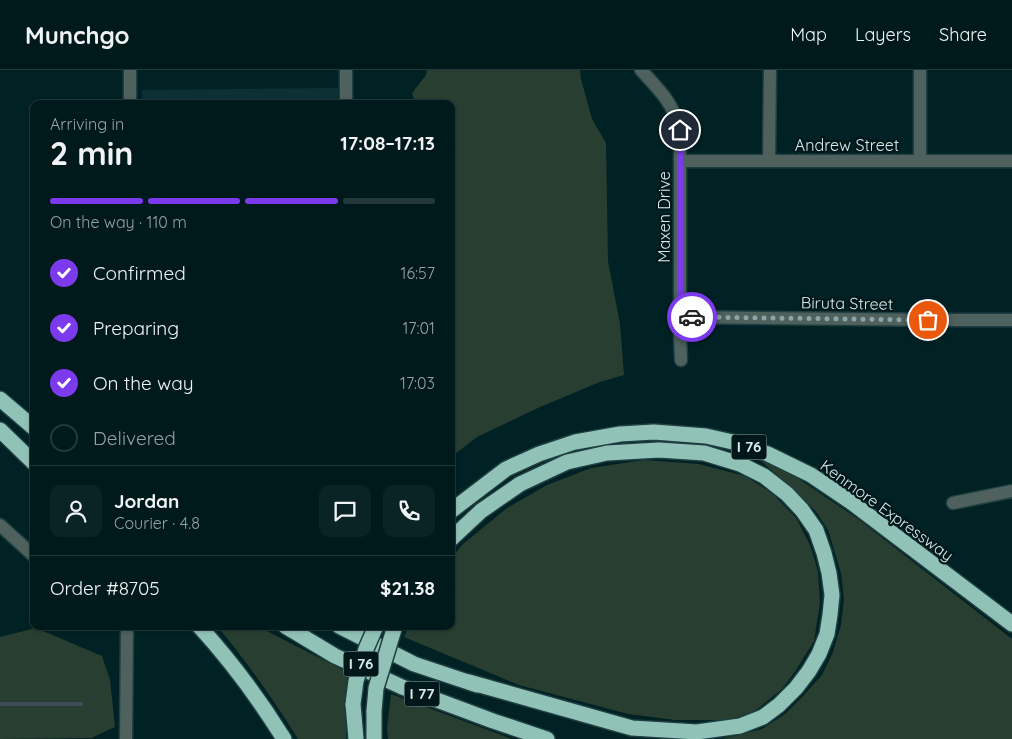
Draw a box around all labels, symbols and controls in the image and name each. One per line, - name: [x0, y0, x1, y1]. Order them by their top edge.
- text: Munchgo: [25, 20, 129, 50]
- text: Map: [790, 23, 827, 46]
- text: Layers: [855, 23, 911, 46]
- text: Share: [939, 23, 987, 46]
- pin: [659, 109, 701, 151]
- text: Arriving in: [50, 114, 124, 134]
- icon: home: [666, 116, 694, 144]
- text: 17:08–17:13: [340, 131, 435, 155]
- text: 2 min: [50, 133, 133, 173]
- street label: Andrew Street: [795, 135, 899, 155]
- street label: Maxen Drive: [654, 171, 674, 263]
- text: On the way · 110 m: [50, 212, 187, 232]
- icon: check: [50, 259, 78, 287]
- text: Confirmed: [93, 261, 186, 285]
- text: 16:57: [401, 263, 435, 283]
- courier: [667, 292, 717, 342]
- street label: Biruta Street: [801, 292, 893, 314]
- pin: [907, 299, 949, 341]
- icon: car: [678, 303, 706, 331]
- icon: bag: [914, 306, 942, 334]
- icon: check: [50, 314, 78, 342]
- text: Preparing: [93, 316, 179, 340]
- text: 17:01: [402, 318, 435, 338]
- icon: check: [50, 369, 78, 397]
- text: On the way: [93, 371, 194, 395]
- text: 17:03: [400, 373, 435, 393]
- text: Delivered: [93, 426, 176, 450]
- road number: I 76: [732, 434, 766, 460]
- street label: Kenmore Expressway: [817, 455, 957, 565]
- button: person: [50, 485, 102, 537]
- button: chat: [319, 485, 371, 537]
- button: phone: [383, 485, 435, 537]
- text: Jordan: [114, 489, 179, 513]
- text: Courier · 4.8: [114, 513, 200, 533]
- text: Order #8705: [50, 576, 160, 600]
- text: $21.38: [380, 576, 435, 600]
- road number: I 76: [344, 652, 378, 676]
- road number: I 77: [404, 682, 440, 706]

